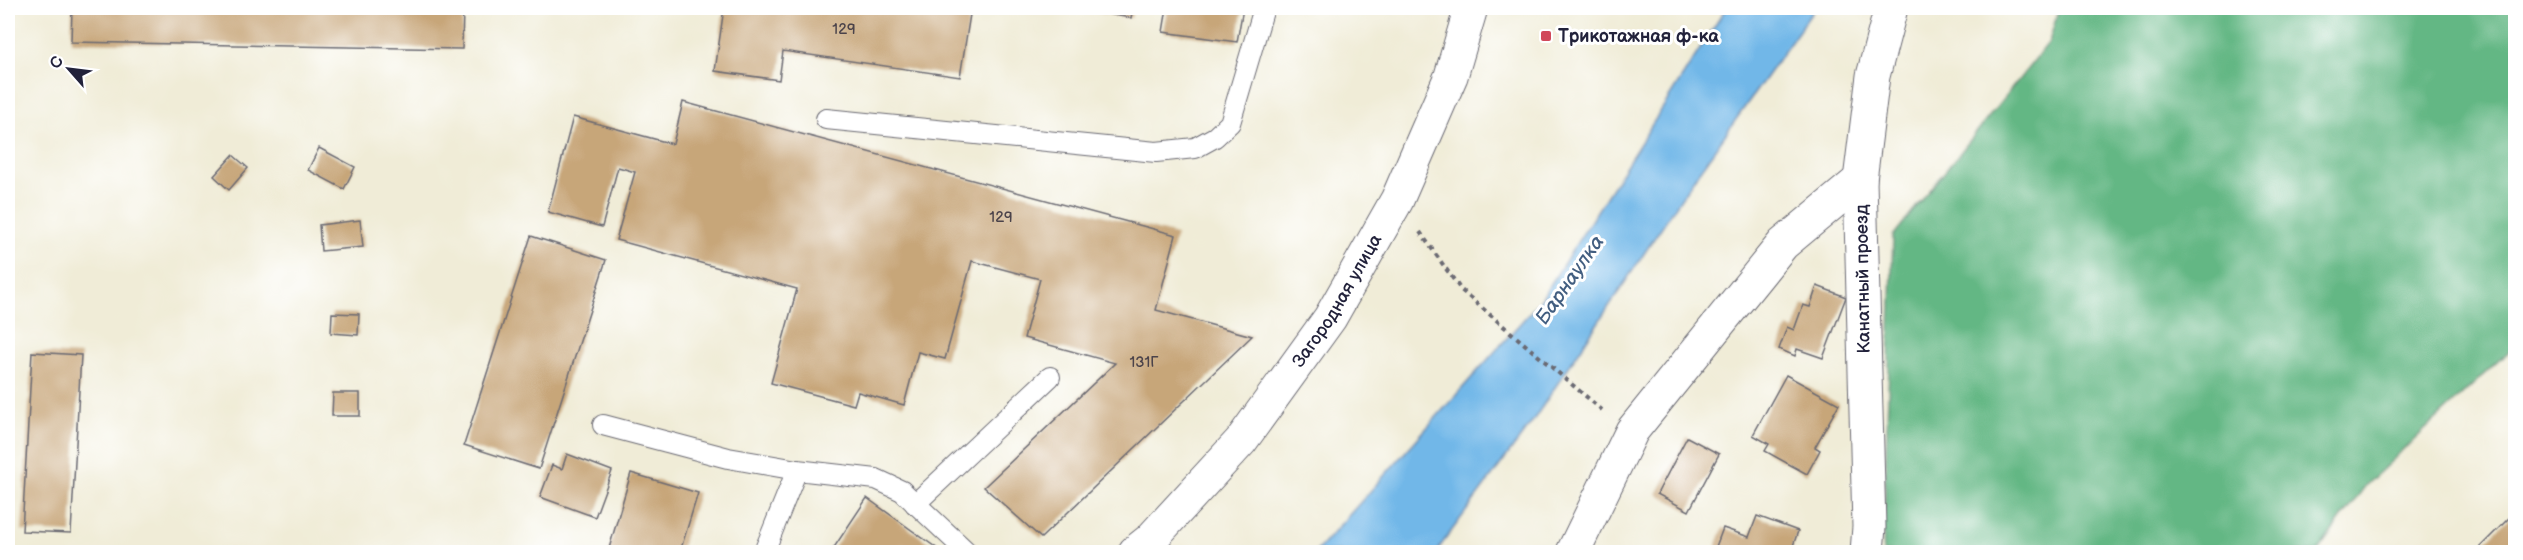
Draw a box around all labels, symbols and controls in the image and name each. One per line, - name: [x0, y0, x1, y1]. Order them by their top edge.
- house number: 129: [832, 20, 856, 39]
- place label: Трикотажная ф-ка: [1558, 26, 1719, 47]
- marker: Трикотажная ф-ка: [1539, 29, 1553, 43]
- north arrow: [39, 39, 99, 99]
- text: С: [46, 53, 68, 72]
- street label: Канатный проезд: [1851, 204, 1875, 354]
- house number: 129: [989, 208, 1013, 227]
- street label: Загородная улица: [1288, 230, 1386, 371]
- water label: Барнаулка: [1531, 231, 1609, 329]
- house number: 131Г: [1129, 353, 1159, 372]

